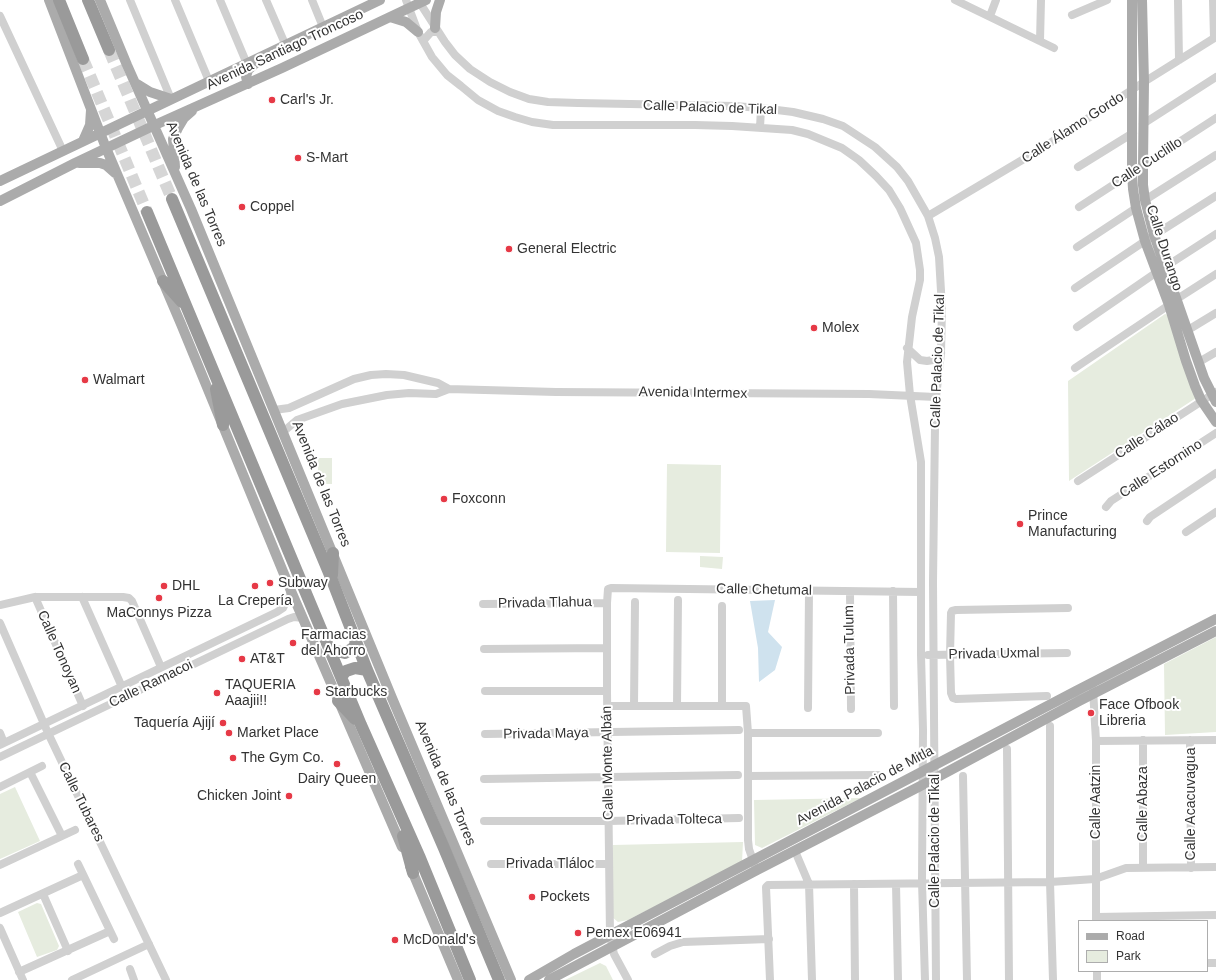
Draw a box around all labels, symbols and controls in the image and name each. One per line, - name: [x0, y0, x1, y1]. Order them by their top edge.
- street label: Avenida Santiago Troncoso: [204, 6, 366, 94]
- street label: Calle Álamo Gordo: [1019, 89, 1127, 167]
- place label: Carl's Jr.: [280, 92, 334, 108]
- marker: Carl's Jr.: [267, 95, 277, 105]
- street label: Calle Palacio de Tikal: [643, 97, 777, 119]
- street label: Avenida de las Torres: [162, 119, 230, 249]
- street label: Calle Cuclillo: [1108, 134, 1186, 192]
- place label: S-Mart: [306, 150, 348, 166]
- marker: S-Mart: [293, 153, 303, 163]
- place label: Coppel: [250, 199, 294, 215]
- marker: Coppel: [237, 202, 247, 212]
- street label: Calle Durango: [1142, 203, 1186, 293]
- place label: General Electric: [517, 241, 617, 257]
- marker: General Electric: [504, 244, 514, 254]
- street label: Calle Palacio de Tikal: [927, 294, 949, 428]
- place label: Molex: [822, 320, 859, 336]
- marker: Molex: [809, 323, 819, 333]
- place label: Walmart: [93, 372, 145, 388]
- marker: Walmart: [80, 375, 90, 385]
- street label: Avenida Intermex: [639, 384, 747, 402]
- street label: Calle Cálao: [1112, 409, 1182, 463]
- street label: Avenida de las Torres: [288, 419, 354, 549]
- street label: Calle Estornino: [1117, 436, 1205, 502]
- place label: Foxconn: [452, 491, 506, 507]
- marker: Foxconn: [439, 494, 449, 504]
- place label: Prince Manufacturing: [1028, 508, 1117, 540]
- marker: Prince Manufacturing: [1015, 519, 1025, 529]
- place label: Subway: [278, 575, 328, 591]
- place label: DHL: [172, 578, 200, 594]
- marker: Subway: [265, 578, 275, 588]
- marker: DHL: [159, 581, 169, 591]
- marker: La Crepería: [250, 581, 260, 591]
- street label: Calle Chetumal: [716, 581, 812, 599]
- marker: MaConnys Pizza: [154, 593, 164, 603]
- place label: La Crepería: [218, 593, 292, 609]
- street label: Privada Tlahua: [498, 594, 592, 612]
- place label: MaConnys Pizza: [106, 605, 212, 621]
- street label: Privada Tulum: [841, 605, 859, 695]
- street label: Calle Tonoyan: [33, 608, 85, 696]
- place label: Farmacias del Ahorro: [301, 627, 366, 660]
- marker: Farmacias del Ahorro: [288, 638, 298, 648]
- street label: Privada Uxmal: [948, 645, 1040, 663]
- place label: AT&T: [250, 651, 285, 667]
- marker: AT&T: [237, 654, 247, 664]
- street label: Calle Ramacoi: [106, 656, 196, 712]
- place label: TAQUERIA Aaajii!!: [225, 677, 296, 710]
- place label: Starbucks: [325, 684, 387, 700]
- marker: Starbucks: [312, 687, 322, 697]
- marker: TAQUERIA Aaajii!!: [212, 688, 222, 698]
- place label: Face Ofbook Libreria: [1099, 697, 1179, 730]
- street label: Calle Monte Albán: [599, 706, 617, 820]
- marker: Face Ofbook Libreria: [1086, 708, 1096, 718]
- place label: Taquería Ajijí: [134, 715, 215, 731]
- marker: Taquería Ajijí: [218, 718, 228, 728]
- street label: Avenida de las Torres: [411, 718, 479, 848]
- place label: Market Place: [237, 725, 319, 741]
- street label: Privada Maya: [503, 725, 589, 743]
- marker: Market Place: [224, 728, 234, 738]
- street label: Avenida Palacio de Mitla: [793, 743, 937, 829]
- street label: Calle Acacuvagua: [1183, 748, 1199, 860]
- place label: The Gym Co.: [241, 750, 324, 766]
- marker: The Gym Co.: [228, 753, 238, 763]
- street label: Calle Tubares: [54, 759, 108, 845]
- marker: Dairy Queen: [332, 759, 342, 769]
- street label: Calle Aatzin: [1088, 765, 1104, 839]
- street label: Calle Abaza: [1135, 766, 1151, 842]
- place label: Dairy Queen: [298, 771, 376, 787]
- street label: Calle Palacio de Tikal: [927, 774, 943, 908]
- place label: Chicken Joint: [197, 788, 281, 804]
- marker: Chicken Joint: [284, 791, 294, 801]
- street label: Privada Tolteca: [626, 811, 722, 829]
- street label: Privada Tláloc: [506, 856, 594, 872]
- place label: Pockets: [540, 889, 590, 905]
- marker: Pockets: [527, 892, 537, 902]
- legend: [1078, 920, 1208, 972]
- place label: Pemex E06941: [586, 925, 682, 941]
- marker: Pemex E06941: [573, 928, 583, 938]
- text: Road: [1116, 929, 1145, 943]
- place label: McDonald's: [403, 932, 476, 948]
- marker: McDonald's: [390, 935, 400, 945]
- text: Park: [1116, 949, 1141, 963]

